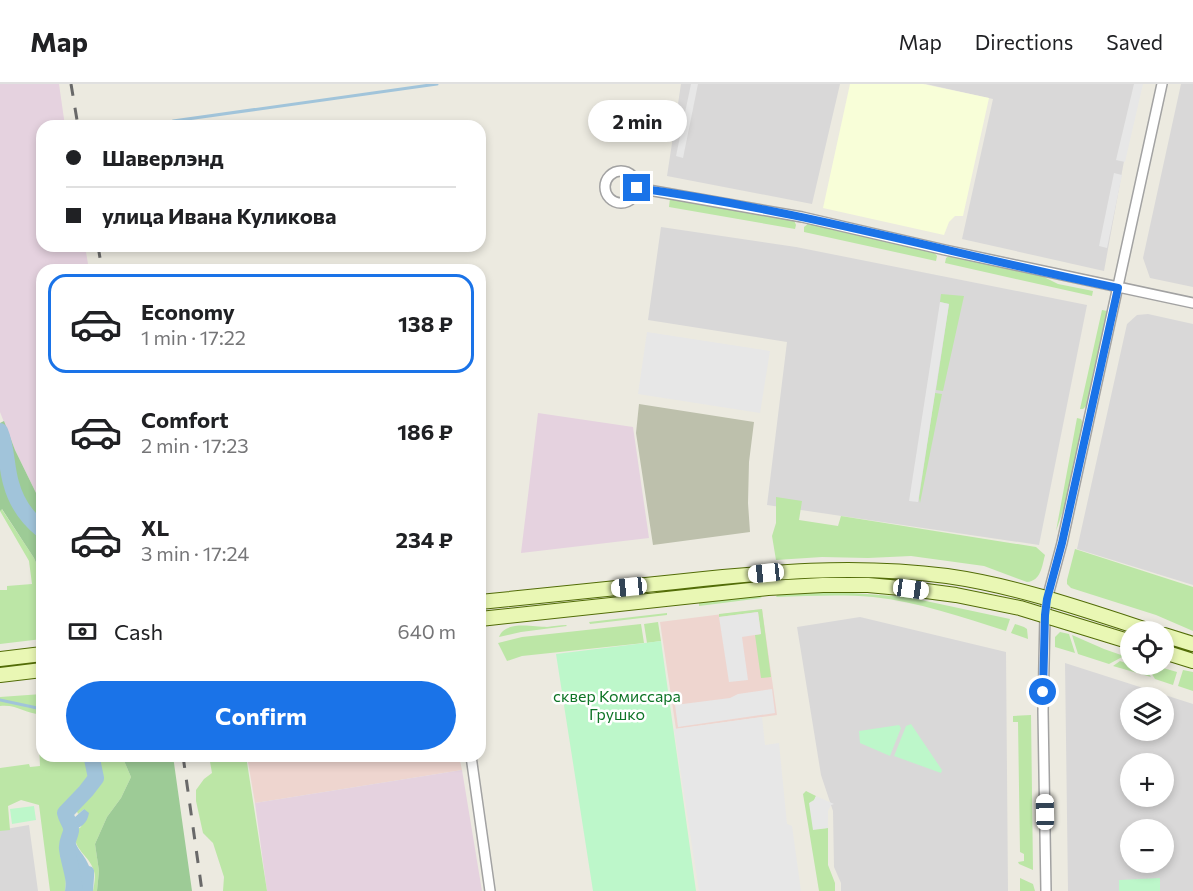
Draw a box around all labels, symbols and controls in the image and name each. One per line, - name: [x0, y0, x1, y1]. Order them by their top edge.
- text: Map: [30, 24, 88, 58]
- text: Map: [899, 29, 942, 54]
- text: Directions: [975, 29, 1073, 54]
- text: Saved: [1106, 29, 1163, 54]
- callout: 2 min: [588, 101, 686, 143]
- text: 2 min: [613, 109, 662, 133]
- text: Шаверлэнд: [102, 144, 224, 171]
- route end: [623, 174, 650, 201]
- text: улица Ивана Куликова: [102, 202, 336, 229]
- icon: car: [69, 297, 123, 351]
- text: Economy: [141, 298, 235, 325]
- text: 138 ₽: [398, 310, 453, 337]
- text: 1 min · 17:22: [141, 325, 246, 349]
- icon: car: [69, 405, 123, 459]
- text: Comfort: [141, 406, 229, 433]
- text: 186 ₽: [397, 418, 453, 445]
- text: 2 min · 17:23: [141, 433, 249, 457]
- icon: car: [69, 513, 123, 567]
- text: XL: [141, 514, 169, 541]
- text: 234 ₽: [395, 526, 453, 553]
- text: 3 min · 17:24: [141, 541, 249, 565]
- car: [747, 562, 785, 584]
- car: [610, 576, 648, 598]
- car: [892, 578, 930, 600]
- icon: cash: [66, 615, 99, 648]
- text: Cash: [114, 618, 163, 645]
- text: 640 m: [398, 619, 456, 643]
- map controls: [1120, 621, 1174, 873]
- button: locate: [1120, 621, 1174, 675]
- route start: [1029, 678, 1056, 705]
- button: Confirm: [66, 681, 456, 750]
- park label: сквер Комиссара Грушко: [553, 686, 681, 723]
- button: layers: [1120, 687, 1174, 741]
- button: +: [1120, 753, 1174, 807]
- car: [1036, 794, 1054, 830]
- button: −: [1120, 819, 1174, 873]

